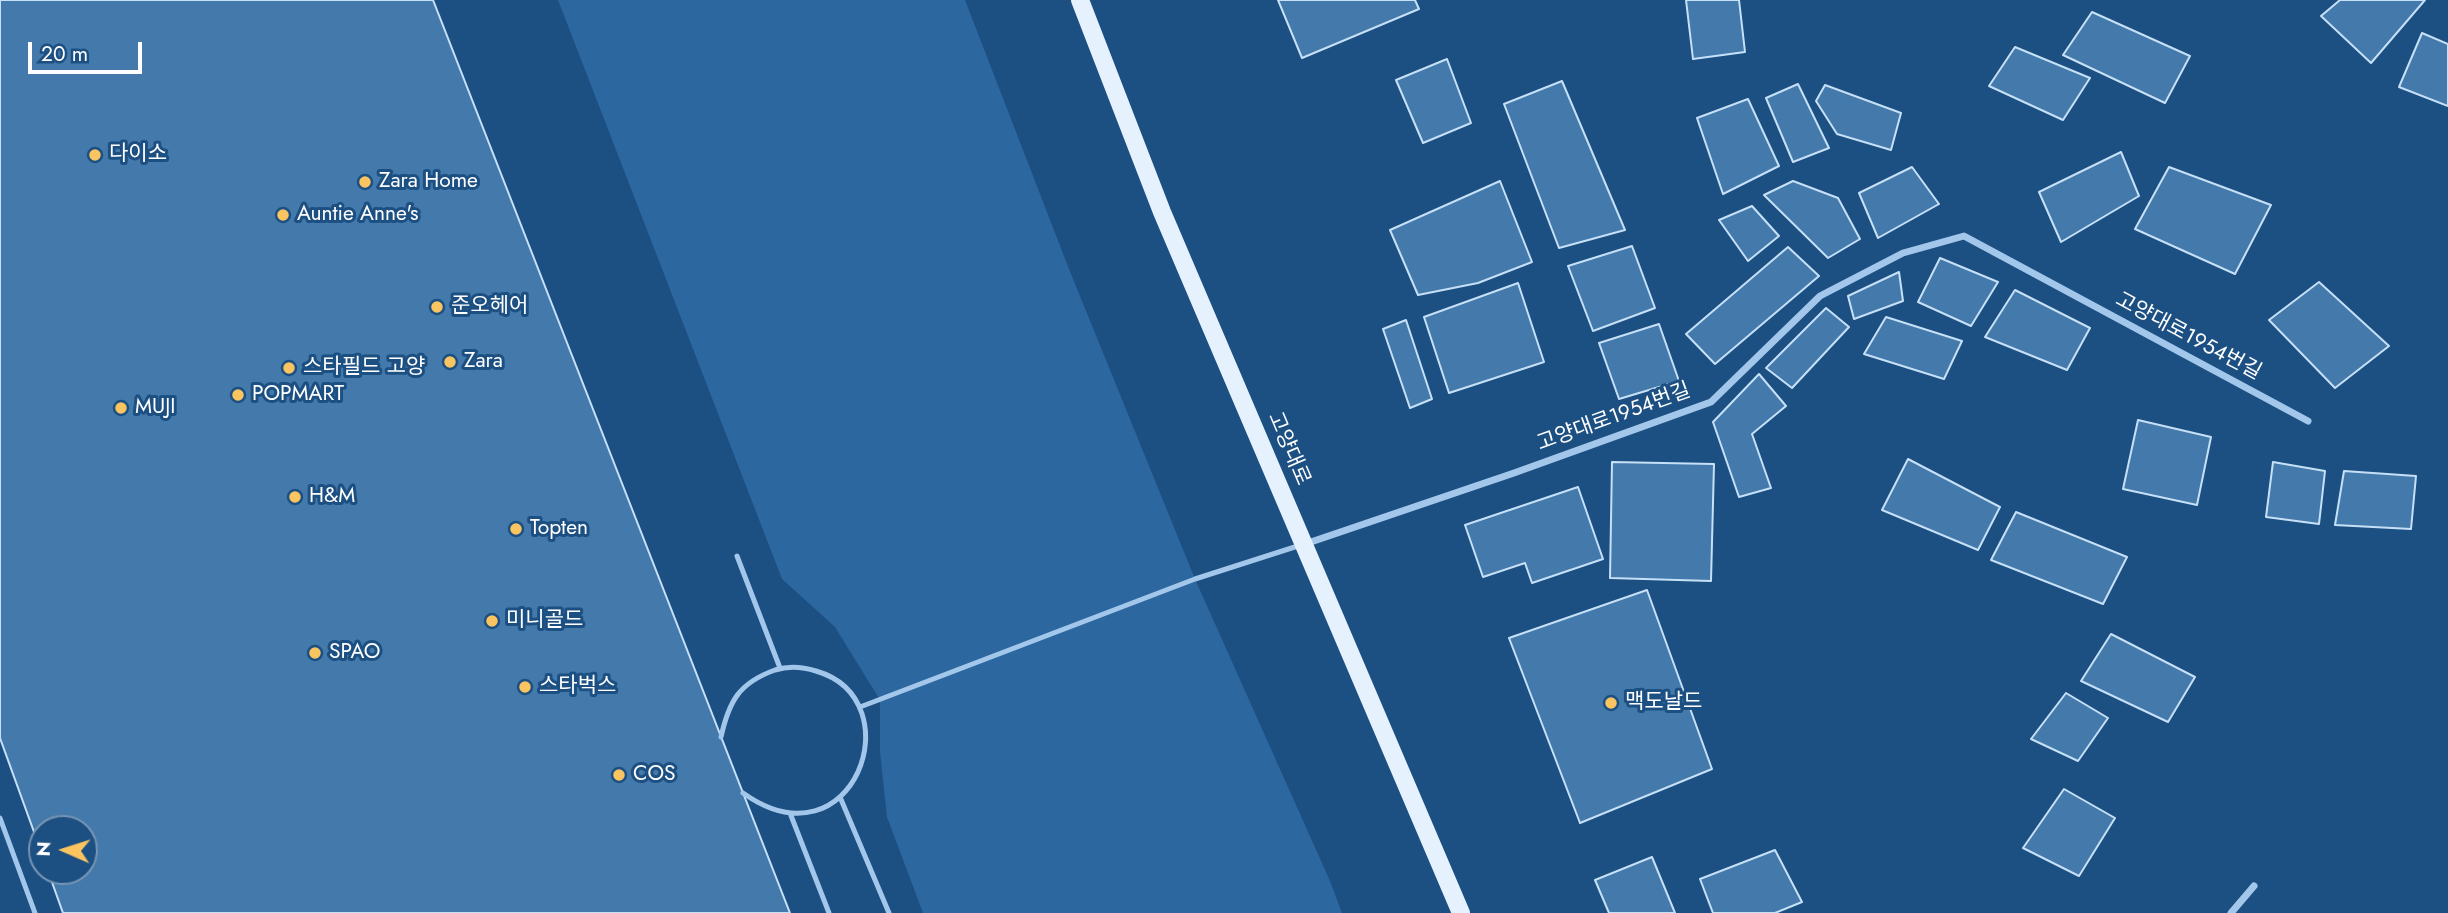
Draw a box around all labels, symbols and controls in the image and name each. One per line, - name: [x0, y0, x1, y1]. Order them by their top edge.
- scale bar: [32, 28, 145, 72]
- text: 20 m: [41, 39, 88, 69]
- place label: 다이소: [109, 142, 167, 168]
- marker: 다이소: [87, 147, 103, 163]
- place label: Zara Home: [379, 169, 478, 195]
- marker: Zara Home: [357, 174, 373, 190]
- place label: Auntie Anne's: [297, 202, 419, 228]
- marker: Auntie Anne's: [275, 207, 291, 223]
- street label: 고양대로1954번길: [2111, 288, 2265, 386]
- place label: 준오헤어: [451, 294, 528, 320]
- marker: 준오헤어: [429, 299, 445, 315]
- place label: Zara: [464, 349, 503, 375]
- marker: Zara: [442, 354, 458, 370]
- place label: 스타필드 고양: [303, 355, 425, 381]
- marker: 스타필드 고양: [281, 360, 297, 376]
- street label: 고양대로1954번길: [1534, 379, 1694, 457]
- place label: POPMART: [252, 382, 344, 408]
- marker: POPMART: [230, 387, 246, 403]
- place label: MUJI: [135, 395, 175, 421]
- marker: MUJI: [113, 400, 129, 416]
- street label: 고양대로: [1261, 409, 1315, 489]
- place label: H&M: [309, 484, 355, 510]
- marker: H&M: [287, 489, 303, 505]
- place label: Topten: [530, 516, 588, 542]
- marker: Topten: [508, 521, 524, 537]
- place label: 미니골드: [506, 608, 583, 634]
- marker: 미니골드: [484, 613, 500, 629]
- place label: SPAO: [329, 640, 380, 666]
- marker: SPAO: [307, 645, 323, 661]
- place label: 스타벅스: [539, 674, 616, 700]
- marker: 스타벅스: [517, 679, 533, 695]
- place label: 맥도날드: [1625, 690, 1702, 716]
- marker: 맥도날드: [1603, 695, 1619, 711]
- place label: COS: [633, 762, 675, 788]
- marker: COS: [611, 767, 627, 783]
- north arrow: [28, 815, 98, 885]
- text: N: [30, 841, 57, 857]

